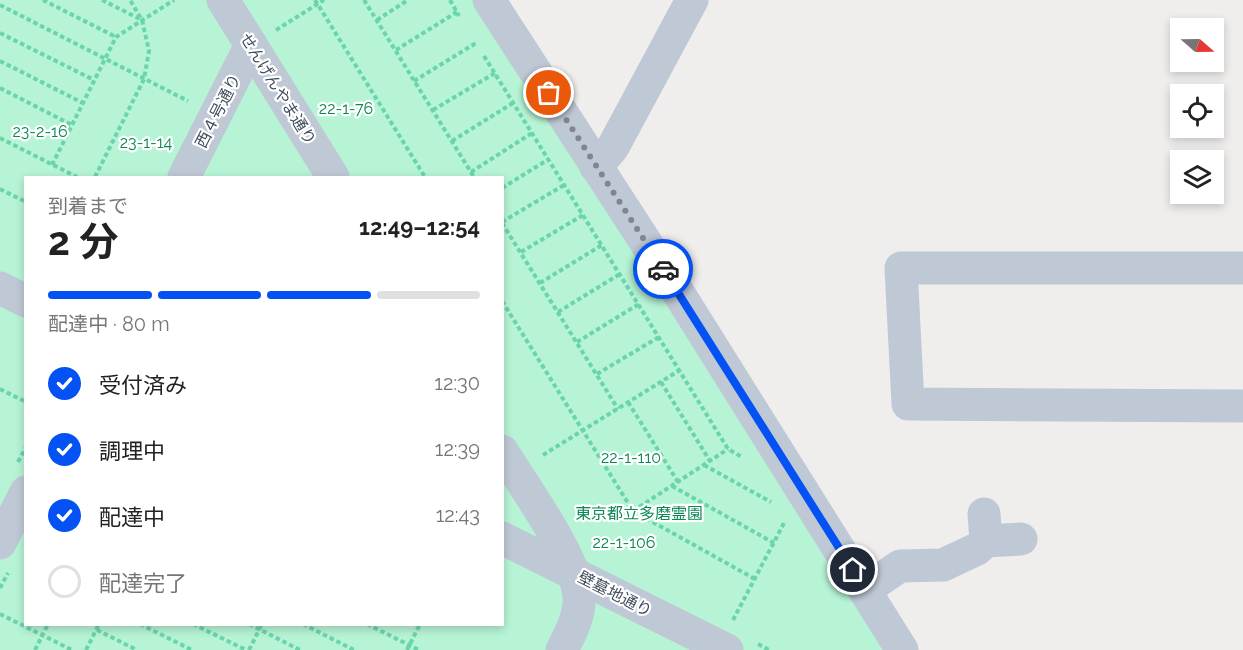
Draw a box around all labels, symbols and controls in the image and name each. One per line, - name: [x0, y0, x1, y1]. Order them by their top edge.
- north arrow: [1170, 18, 1224, 72]
- map controls: [1170, 18, 1224, 204]
- street label: せんげんやま通り: [236, 30, 320, 148]
- pin: [523, 67, 574, 118]
- street label: 西４号通り: [191, 71, 245, 151]
- icon: bag: [532, 76, 565, 109]
- button: locate: [1170, 84, 1224, 138]
- park label: 22-1-76: [319, 99, 373, 118]
- park label: 23-2-16: [12, 122, 68, 141]
- park label: 23-1-14: [120, 133, 172, 152]
- button: layers: [1170, 150, 1224, 204]
- text: 到着まで: [48, 194, 128, 218]
- text: 12:49–12:54: [359, 214, 480, 240]
- text: 2 分: [48, 218, 118, 264]
- courier: [633, 239, 693, 299]
- icon: car: [647, 253, 680, 286]
- text: 配達中 · 80 m: [48, 312, 170, 336]
- icon: check: [48, 367, 81, 400]
- text: 12:30: [434, 371, 480, 395]
- text: 受付済み: [99, 372, 187, 398]
- icon: check: [48, 433, 81, 466]
- text: 12:39: [435, 437, 480, 461]
- text: 調理中: [99, 438, 165, 464]
- park label: 22-1-110: [601, 448, 661, 467]
- icon: check: [48, 499, 81, 532]
- text: 12:43: [436, 503, 480, 527]
- text: 配達中: [99, 504, 165, 530]
- park label: 東京都立多磨霊園: [575, 504, 703, 523]
- park label: 22-1-106: [593, 533, 655, 552]
- pin: [827, 544, 878, 595]
- icon: home: [836, 553, 869, 586]
- street label: 壁墓地通り: [575, 567, 655, 621]
- text: 配達完了: [99, 570, 187, 596]

